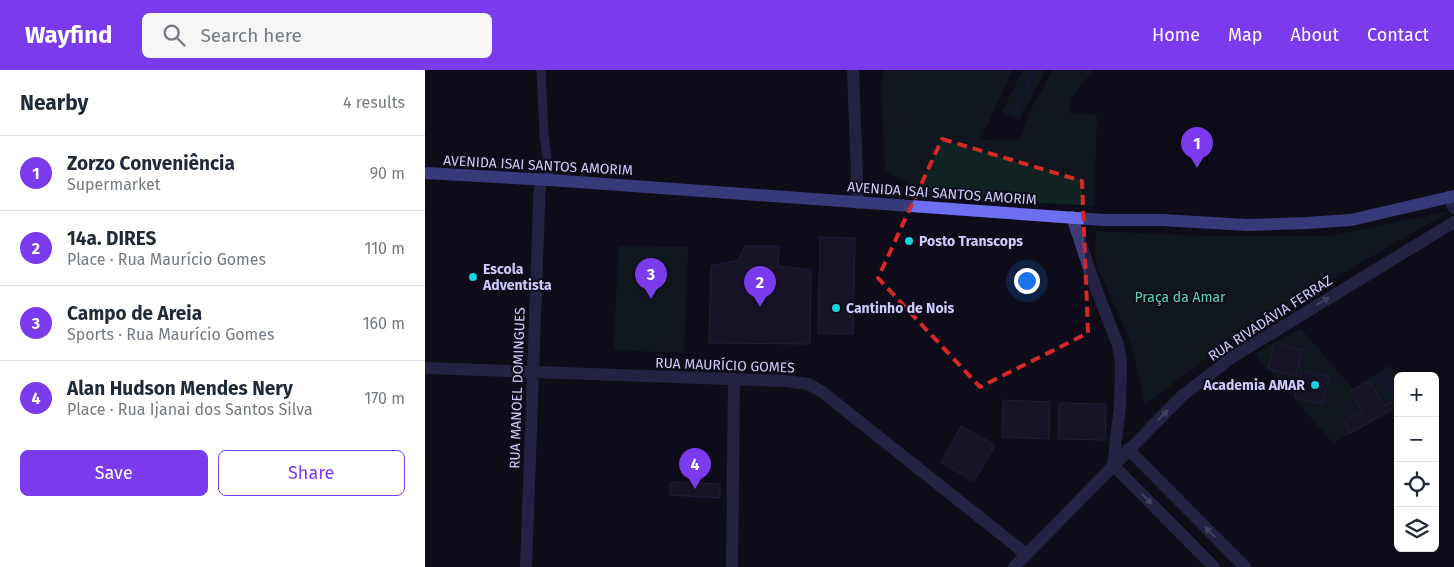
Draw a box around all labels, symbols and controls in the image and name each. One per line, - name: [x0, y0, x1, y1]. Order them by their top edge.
- search box: [142, 13, 492, 58]
- text: Wayfind: [25, 21, 112, 49]
- icon: search: [160, 21, 188, 49]
- text: Search here: [200, 24, 302, 47]
- text: Home: [1152, 24, 1200, 46]
- text: Map: [1228, 24, 1262, 46]
- text: About: [1290, 24, 1339, 46]
- text: Contact: [1367, 24, 1429, 46]
- text: Nearby: [20, 90, 88, 116]
- text: 4 results: [343, 93, 405, 112]
- pin: 1: [1181, 127, 1213, 168]
- text: Zorzo Conveniência: [67, 152, 235, 175]
- street label: AVENIDA ISAI SANTOS AMORIM: [443, 152, 633, 179]
- text: 1: [32, 164, 40, 183]
- text: 90 m: [370, 164, 405, 183]
- text: Supermarket: [67, 175, 161, 194]
- street label: AVENIDA ISAI SANTOS AMORIM: [847, 178, 1037, 209]
- text: 14a. DIRES: [67, 227, 156, 250]
- place label: Posto Transcops: [919, 233, 1023, 250]
- marker: Posto Transcops: [903, 235, 915, 247]
- text: 2: [32, 239, 40, 258]
- text: 110 m: [364, 239, 405, 258]
- text: Place · Rua Maurício Gomes: [67, 250, 266, 269]
- pin: 3: [635, 258, 667, 299]
- place label: Escola Adventista: [482, 261, 552, 294]
- pin: 2: [744, 266, 776, 307]
- your location: [1014, 268, 1040, 294]
- marker: Escola Adventista: [467, 271, 479, 283]
- street label: RUA RIVADÁVIA FERRAZ: [1205, 271, 1335, 365]
- park label: Praça da Amar: [1135, 289, 1226, 306]
- one-way arrow: [1317, 296, 1330, 305]
- place label: Cantinho de Nois: [846, 300, 955, 317]
- text: Campo de Areia: [67, 302, 202, 325]
- marker: Cantinho de Nois: [830, 302, 842, 314]
- street label: RUA MANOEL DOMINGUES: [506, 306, 529, 469]
- text: 3: [32, 314, 40, 333]
- text: 160 m: [363, 314, 405, 333]
- text: Sports · Rua Maurício Gomes: [67, 325, 275, 344]
- street label: RUA MAURÍCIO GOMES: [655, 354, 795, 376]
- map controls: [1394, 372, 1439, 552]
- button: +: [1394, 372, 1439, 417]
- text: Alan Hudson Mendes Nery: [67, 377, 293, 400]
- place label: Academia AMAR: [1202, 377, 1305, 394]
- marker: Academia AMAR: [1309, 379, 1321, 391]
- text: 4: [31, 389, 41, 408]
- text: 170 m: [364, 389, 405, 408]
- text: Place · Rua Ijanai dos Santos Silva: [67, 400, 313, 419]
- one-way arrow: [1157, 409, 1169, 421]
- button: −: [1394, 417, 1439, 462]
- pin: 4: [679, 448, 711, 489]
- button: Save: [20, 450, 208, 496]
- button: Share: [218, 450, 405, 496]
- button: locate: [1394, 462, 1439, 507]
- one-way arrow: [1141, 493, 1153, 505]
- button: layers: [1394, 507, 1439, 552]
- one-way arrow: [1205, 526, 1217, 538]

